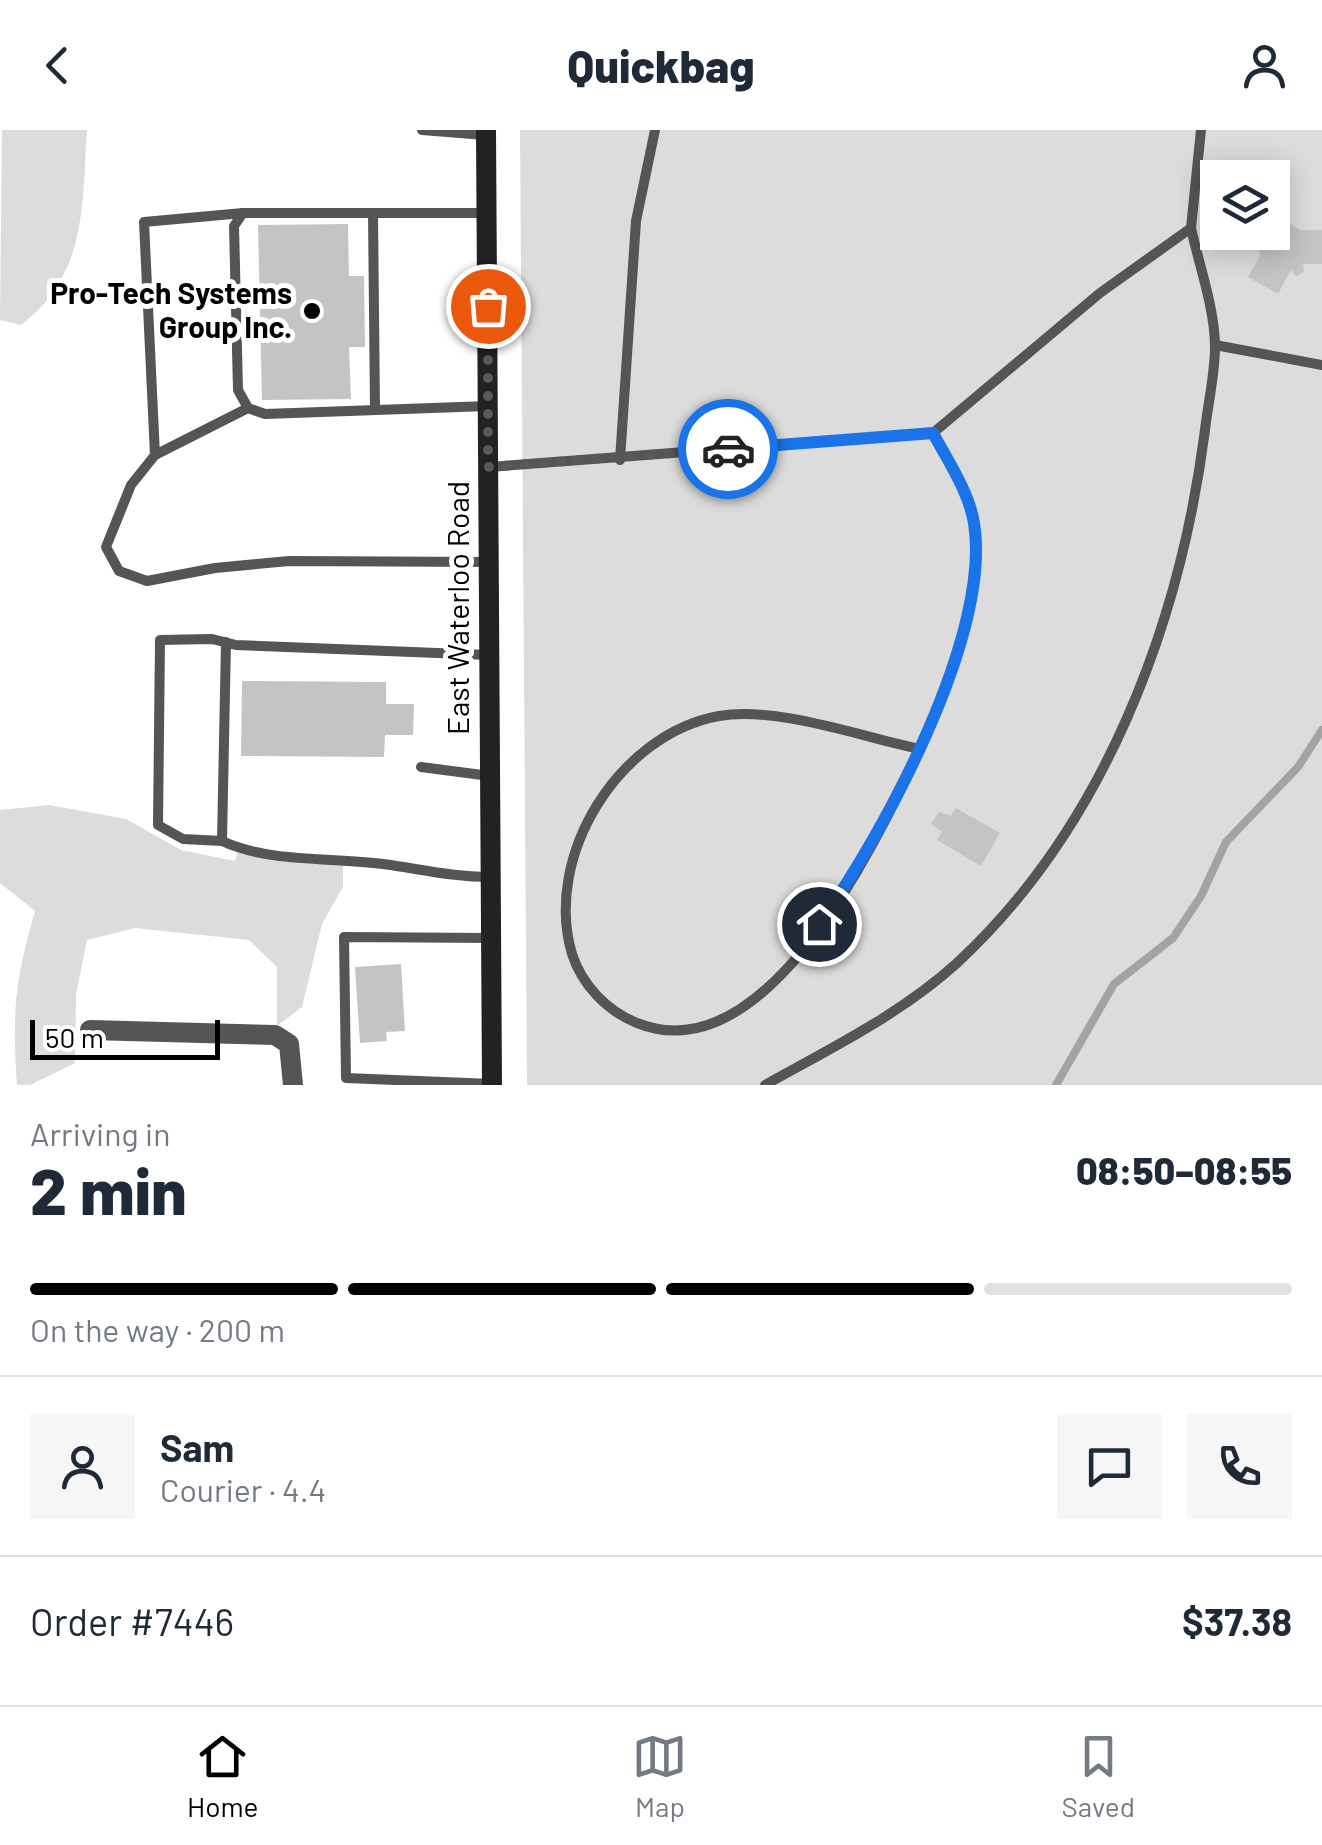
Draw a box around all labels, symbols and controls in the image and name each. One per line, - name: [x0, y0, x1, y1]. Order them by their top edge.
- icon: back: [30, 38, 85, 93]
- text: Quickbag: [567, 38, 755, 92]
- icon: person: [1237, 38, 1292, 93]
- map controls: [1200, 160, 1290, 250]
- button: layers: [1200, 160, 1290, 250]
- pin: [446, 264, 531, 349]
- place label: Pro-Tech Systems Group Inc.: [50, 274, 292, 344]
- icon: bag: [461, 279, 516, 334]
- marker: Pro-Tech Systems Group Inc.: [301, 300, 323, 322]
- courier: [678, 399, 778, 499]
- icon: car: [701, 422, 756, 477]
- street label: East Waterloo Road: [439, 481, 475, 735]
- pin: [777, 882, 862, 967]
- icon: home: [792, 897, 847, 952]
- scale bar: [30, 1015, 220, 1060]
- text: 50 m: [45, 1020, 104, 1054]
- text: Arriving in: [30, 1114, 170, 1152]
- text: 08:50–08:55: [1076, 1147, 1292, 1193]
- text: 2 min: [30, 1150, 187, 1228]
- text: On the way · 200 m: [30, 1310, 285, 1348]
- button: person: [30, 1414, 135, 1519]
- button: chat: [1057, 1414, 1162, 1519]
- button: phone: [1187, 1414, 1292, 1519]
- text: Sam: [160, 1424, 234, 1470]
- text: Courier · 4.4: [160, 1470, 326, 1508]
- text: Order #7446: [30, 1598, 234, 1644]
- text: $37.38: [1182, 1598, 1292, 1644]
- tab: Home: [187, 1729, 258, 1823]
- tab: Map: [632, 1729, 687, 1823]
- tab: Saved: [1062, 1729, 1135, 1823]

